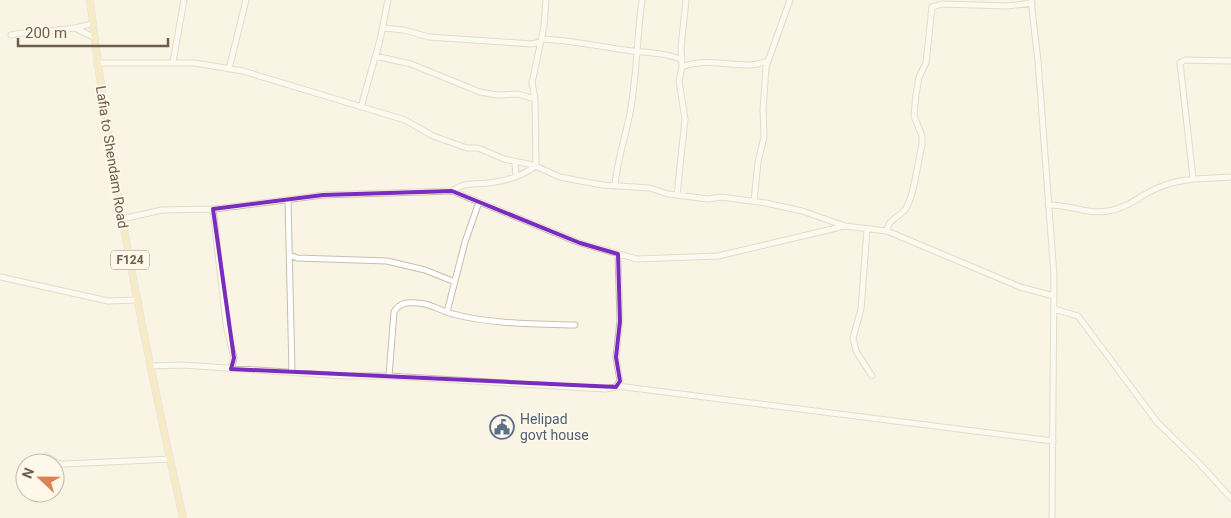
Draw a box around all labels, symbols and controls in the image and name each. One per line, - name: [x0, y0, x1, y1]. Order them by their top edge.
- scale bar: [18, 15, 168, 47]
- text: 200 m: [25, 24, 67, 42]
- street label: Lafia to Shendam Road: [93, 84, 131, 230]
- road number: F124: [111, 250, 149, 270]
- place label: Helipad govt house: [520, 411, 589, 443]
- public building icon: Helipad govt house: [489, 414, 515, 440]
- north arrow: [15, 453, 65, 503]
- text: N: [19, 466, 37, 481]

